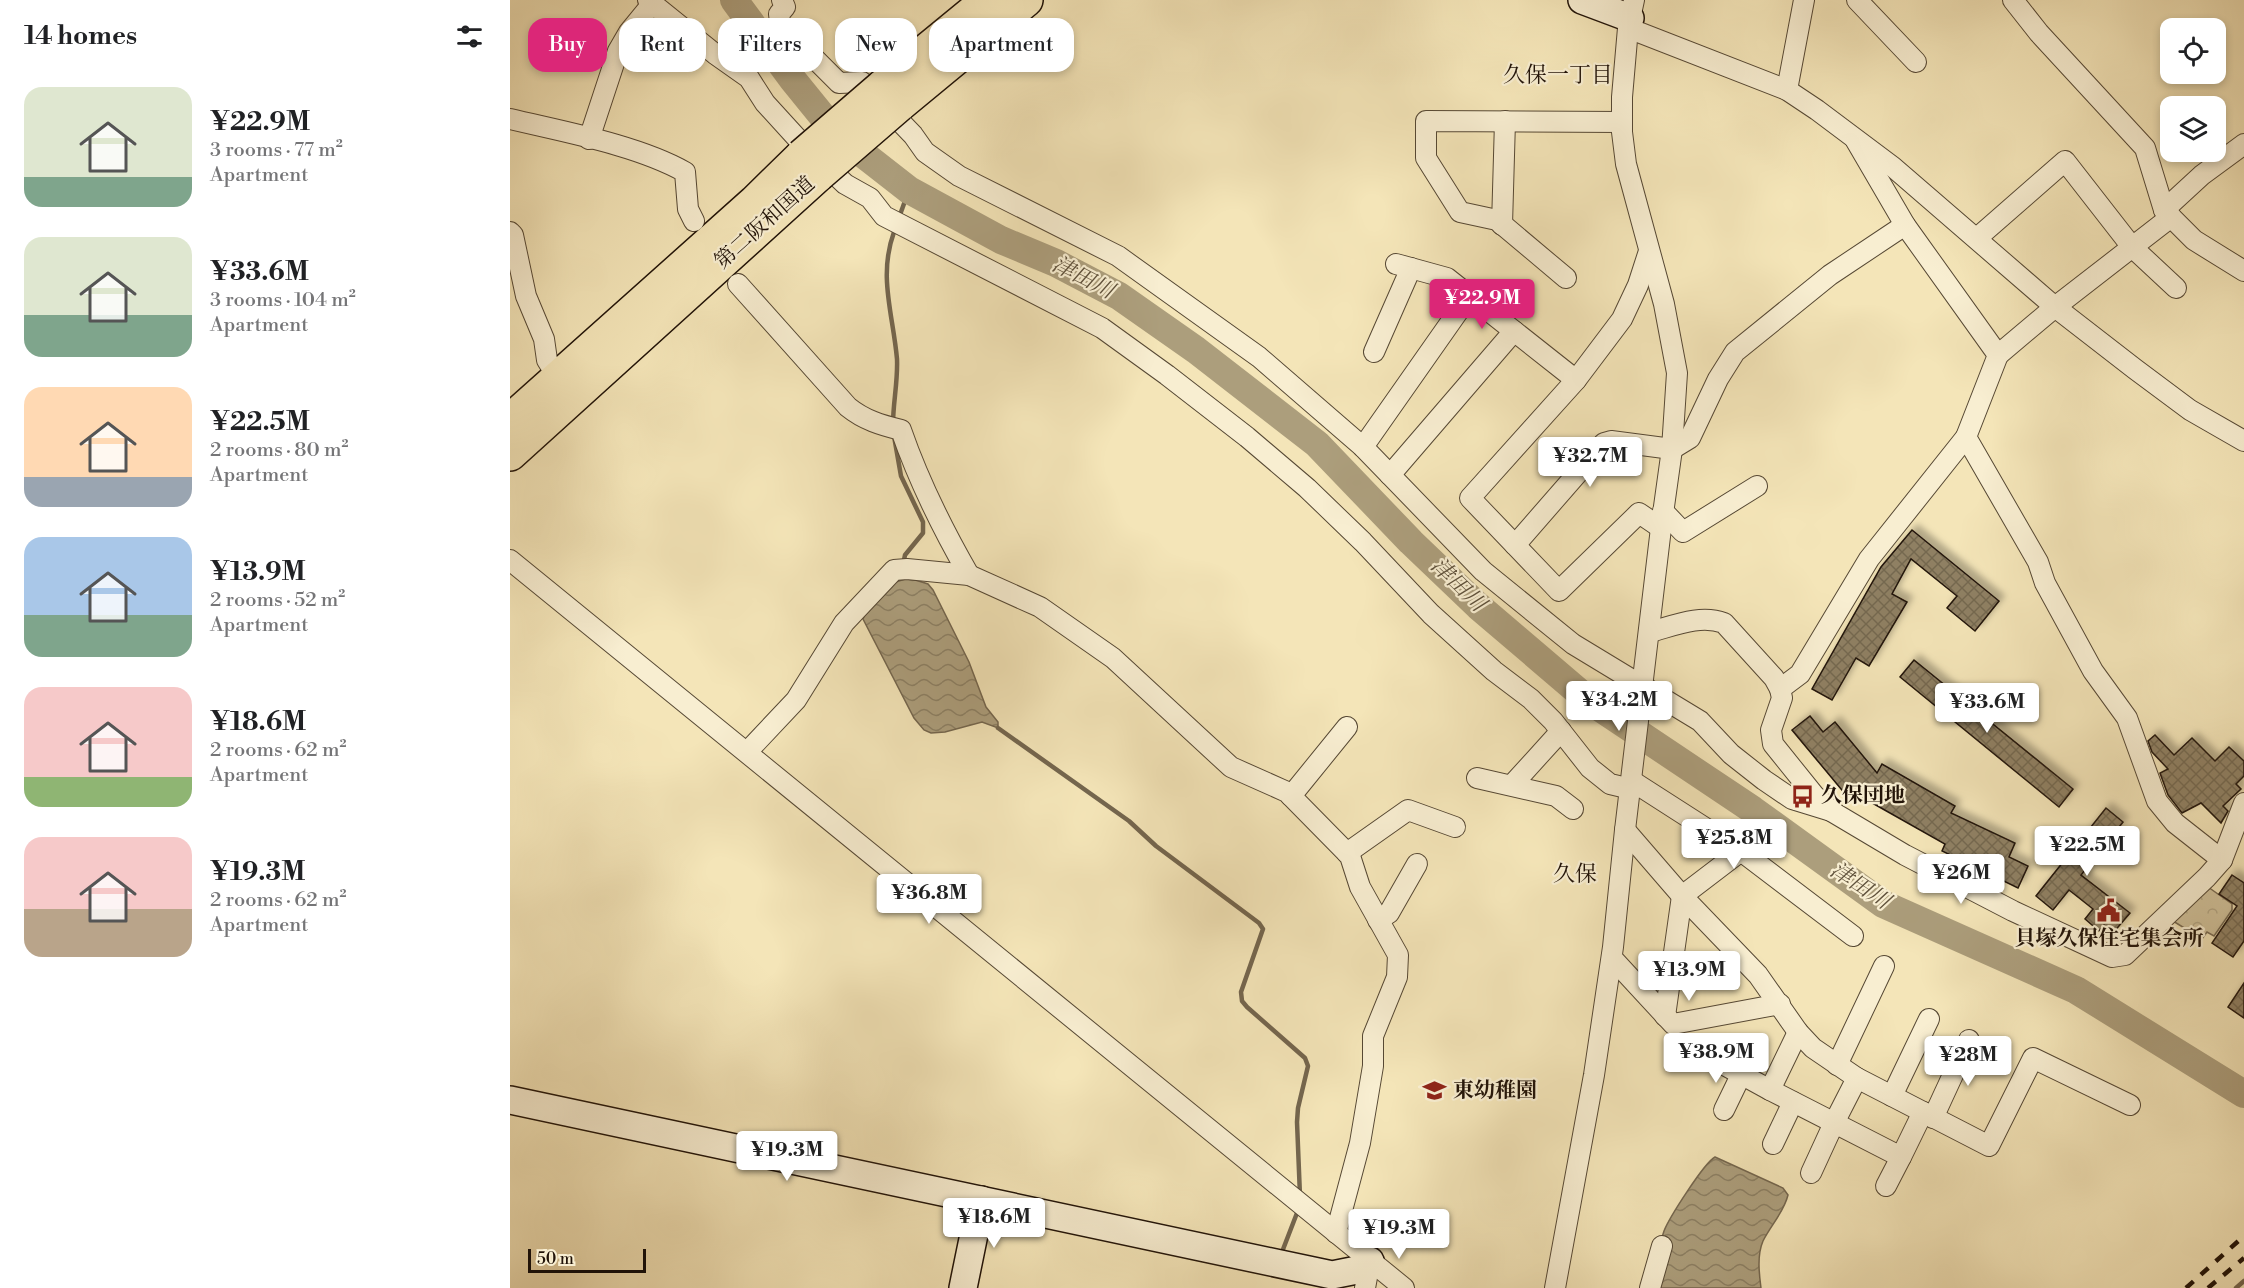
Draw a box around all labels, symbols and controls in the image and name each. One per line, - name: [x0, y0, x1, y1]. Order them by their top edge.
- chip: Buy: [528, 18, 607, 72]
- chip: Rent: [619, 18, 706, 72]
- chip: Filters: [718, 18, 823, 72]
- chip: New: [835, 18, 917, 72]
- chip: Apartment: [929, 18, 1074, 72]
- map controls: [2160, 18, 2226, 162]
- button: locate: [2160, 18, 2226, 84]
- text: 14 homes: [24, 20, 137, 52]
- icon: filters: [453, 20, 486, 53]
- district label: 久保一丁目: [1503, 62, 1613, 89]
- button: layers: [2160, 96, 2226, 162]
- text: ¥22.9M: [210, 106, 310, 138]
- icon: home: [72, 111, 144, 183]
- text: 3 rooms · 77 m²: [210, 138, 343, 163]
- text: Apartment: [210, 163, 308, 188]
- street label: 第二阪和国道: [709, 171, 821, 275]
- water label: 津田川: [1047, 251, 1120, 306]
- text: ¥33.6M: [210, 256, 309, 288]
- icon: home: [72, 261, 144, 333]
- pin: ¥22.9M: [1433, 279, 1531, 330]
- text: ¥22.9M: [1444, 286, 1520, 311]
- text: 3 rooms · 104 m²: [210, 288, 356, 313]
- text: Apartment: [210, 313, 308, 338]
- text: ¥22.5M: [210, 406, 310, 438]
- icon: home: [72, 411, 144, 483]
- pin: ¥32.7M: [1541, 437, 1639, 488]
- text: 2 rooms · 80 m²: [210, 438, 348, 463]
- text: ¥32.7M: [1552, 444, 1628, 469]
- text: Apartment: [210, 463, 308, 488]
- water label: 津田川: [1425, 552, 1493, 619]
- text: ¥13.9M: [210, 556, 306, 588]
- icon: home: [72, 561, 144, 633]
- text: 2 rooms · 52 m²: [210, 588, 345, 613]
- text: Apartment: [210, 613, 308, 638]
- pin: ¥34.2M: [1570, 681, 1668, 732]
- pin: ¥33.6M: [1938, 683, 2036, 734]
- text: ¥34.2M: [1580, 688, 1658, 713]
- text: ¥33.6M: [1949, 690, 2025, 715]
- text: ¥18.6M: [210, 706, 306, 738]
- icon: home: [72, 711, 144, 783]
- text: 2 rooms · 62 m²: [210, 738, 346, 763]
- text: Apartment: [210, 763, 308, 788]
- bus stop icon: 久保団地: [1790, 783, 1816, 809]
- place label: 久保団地: [1821, 783, 1905, 809]
- pin: ¥25.8M: [1685, 819, 1783, 870]
- text: ¥25.8M: [1696, 826, 1772, 851]
- pin: ¥22.5M: [2038, 826, 2136, 877]
- text: ¥22.5M: [2049, 833, 2125, 858]
- pin: ¥26M: [1925, 854, 1997, 905]
- text: ¥19.3M: [210, 856, 305, 888]
- water label: 津田川: [1825, 857, 1897, 916]
- icon: home: [72, 861, 144, 933]
- district label: 久保: [1553, 861, 1597, 888]
- text: ¥26M: [1932, 861, 1990, 886]
- pin: ¥36.8M: [880, 874, 978, 925]
- text: ¥36.8M: [891, 881, 967, 906]
- text: 2 rooms · 62 m²: [210, 888, 346, 913]
- public building icon: 貝塚久保住宅集会所: [2096, 898, 2122, 924]
- text: Apartment: [210, 913, 308, 938]
- place label: 貝塚久保住宅集会所: [2015, 926, 2204, 952]
- pin: ¥13.9M: [1640, 951, 1738, 1002]
- text: ¥13.9M: [1652, 958, 1726, 983]
- pin: ¥38.9M: [1667, 1033, 1765, 1084]
- pin: ¥28M: [1932, 1036, 2004, 1087]
- text: ¥38.9M: [1678, 1040, 1754, 1065]
- text: ¥28M: [1938, 1043, 1998, 1068]
- school or university icon: 東幼稚園: [1422, 1078, 1448, 1104]
- place label: 東幼稚園: [1453, 1078, 1537, 1104]
- pin: ¥19.3M: [738, 1131, 836, 1182]
- text: ¥19.3M: [750, 1138, 824, 1163]
- pin: ¥18.6M: [945, 1198, 1043, 1249]
- text: ¥18.6M: [957, 1205, 1031, 1230]
- pin: ¥19.3M: [1350, 1209, 1448, 1260]
- text: ¥19.3M: [1362, 1216, 1436, 1241]
- scale bar: [528, 1246, 646, 1274]
- text: 50 m: [537, 1249, 574, 1269]

